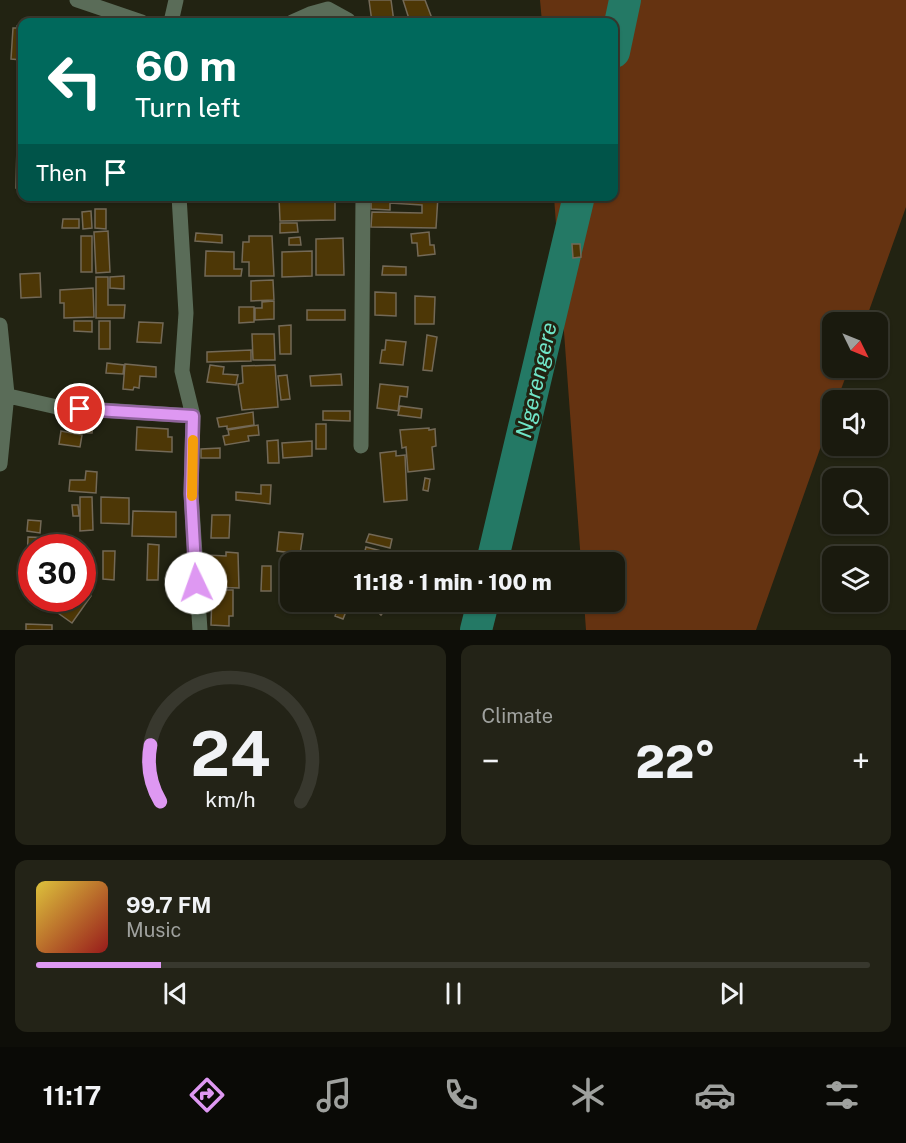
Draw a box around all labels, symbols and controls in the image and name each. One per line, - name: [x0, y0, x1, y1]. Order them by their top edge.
- text: 60 m: [135, 41, 237, 90]
- icon: left: [36, 42, 114, 120]
- text: Turn left: [135, 91, 241, 123]
- icon: arrive: [99, 156, 132, 189]
- text: Then: [36, 160, 87, 186]
- north arrow: [822, 312, 888, 378]
- map controls: [822, 312, 888, 612]
- water label: Ngerengere: [510, 320, 562, 440]
- pin: [54, 383, 105, 434]
- button: sound: [822, 390, 888, 456]
- icon: arrive: [63, 392, 96, 425]
- button: search: [822, 468, 888, 534]
- speed limit sign: 30: [18, 534, 96, 612]
- button: layers: [822, 546, 888, 612]
- position arrow: [164, 551, 228, 615]
- text: 11:18 · 1 min · 100 m: [353, 569, 552, 595]
- text: Climate: [482, 704, 553, 728]
- text: 24: [190, 717, 271, 790]
- text: 22°: [636, 735, 716, 788]
- text: −: [482, 742, 500, 780]
- text: +: [852, 742, 870, 780]
- text: km/h: [205, 787, 255, 812]
- text: 99.7 FM: [126, 892, 211, 918]
- text: Music: [126, 918, 181, 942]
- icon: previous: [159, 977, 192, 1010]
- icon: pause: [437, 977, 470, 1010]
- icon: next: [715, 977, 748, 1010]
- icon: directions: [186, 1074, 228, 1116]
- icon: music: [313, 1074, 355, 1116]
- icon: phone: [440, 1074, 482, 1116]
- icon: climate: [567, 1074, 609, 1116]
- icon: car: [694, 1074, 736, 1116]
- icon: filters: [821, 1074, 863, 1116]
- text: 11:17: [43, 1079, 101, 1111]

